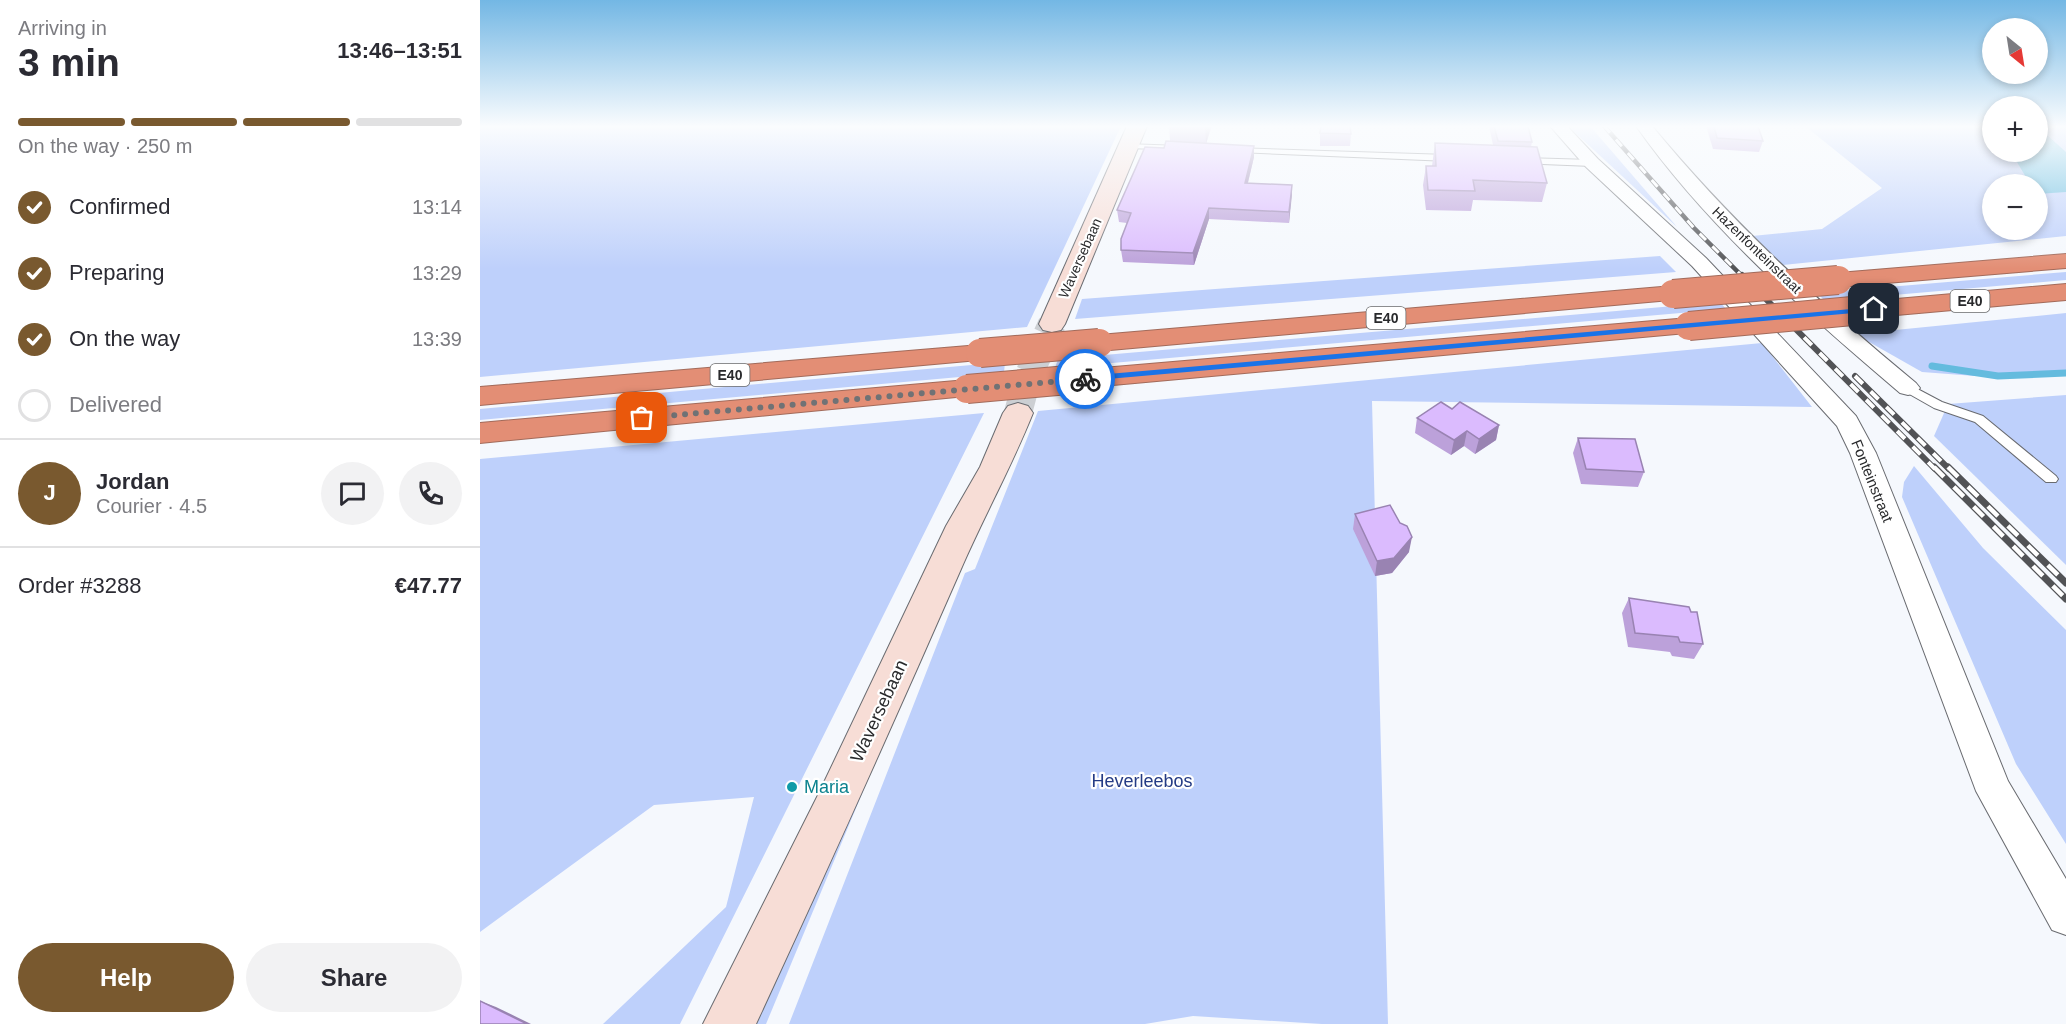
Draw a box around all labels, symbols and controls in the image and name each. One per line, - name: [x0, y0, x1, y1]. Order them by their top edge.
- text: Arriving in: [18, 17, 107, 39]
- north arrow: [1982, 18, 2048, 84]
- map controls: [1982, 18, 2048, 240]
- text: 13:46–13:51: [337, 38, 462, 63]
- text: 3 min: [18, 41, 120, 84]
- button: +: [1982, 96, 2048, 162]
- text: On the way · 250 m: [18, 135, 193, 157]
- button: −: [1982, 174, 2048, 240]
- icon: check: [18, 191, 51, 224]
- text: Confirmed: [69, 194, 170, 219]
- text: 13:14: [412, 196, 462, 218]
- street label: Hazenfonteinstraat: [1709, 203, 1805, 297]
- street label: Waversebaan: [1055, 216, 1105, 300]
- icon: check: [18, 257, 51, 290]
- text: Preparing: [69, 260, 164, 285]
- text: 13:29: [412, 262, 462, 284]
- pin: [1848, 283, 1899, 334]
- road number: E40: [1950, 290, 1990, 312]
- icon: home: [1857, 292, 1890, 325]
- road number: E40: [1366, 307, 1406, 329]
- icon: check: [18, 323, 51, 356]
- text: On the way: [69, 326, 180, 351]
- text: 13:39: [412, 328, 462, 350]
- courier: [1055, 349, 1115, 409]
- icon: bike: [1069, 363, 1102, 396]
- road number: E40: [710, 364, 750, 386]
- text: Delivered: [69, 392, 162, 417]
- pin: [616, 392, 667, 443]
- icon: bag: [625, 401, 658, 434]
- street label: Fonteinstraat: [1848, 437, 1897, 525]
- button: chat: [321, 462, 384, 525]
- button: phone: [399, 462, 462, 525]
- text: Jordan: [96, 469, 169, 494]
- text: J: [43, 480, 56, 505]
- text: Courier · 4.5: [96, 495, 207, 517]
- text: Order #3288: [18, 573, 142, 598]
- text: €47.77: [395, 573, 462, 598]
- street label: Waversebaan: [847, 657, 911, 765]
- park label: Heverleebos: [1091, 771, 1193, 791]
- place label: Maria: [804, 777, 850, 797]
- marker: Maria: [785, 780, 799, 794]
- button: Help: [18, 943, 234, 1012]
- button: Share: [246, 943, 462, 1012]

